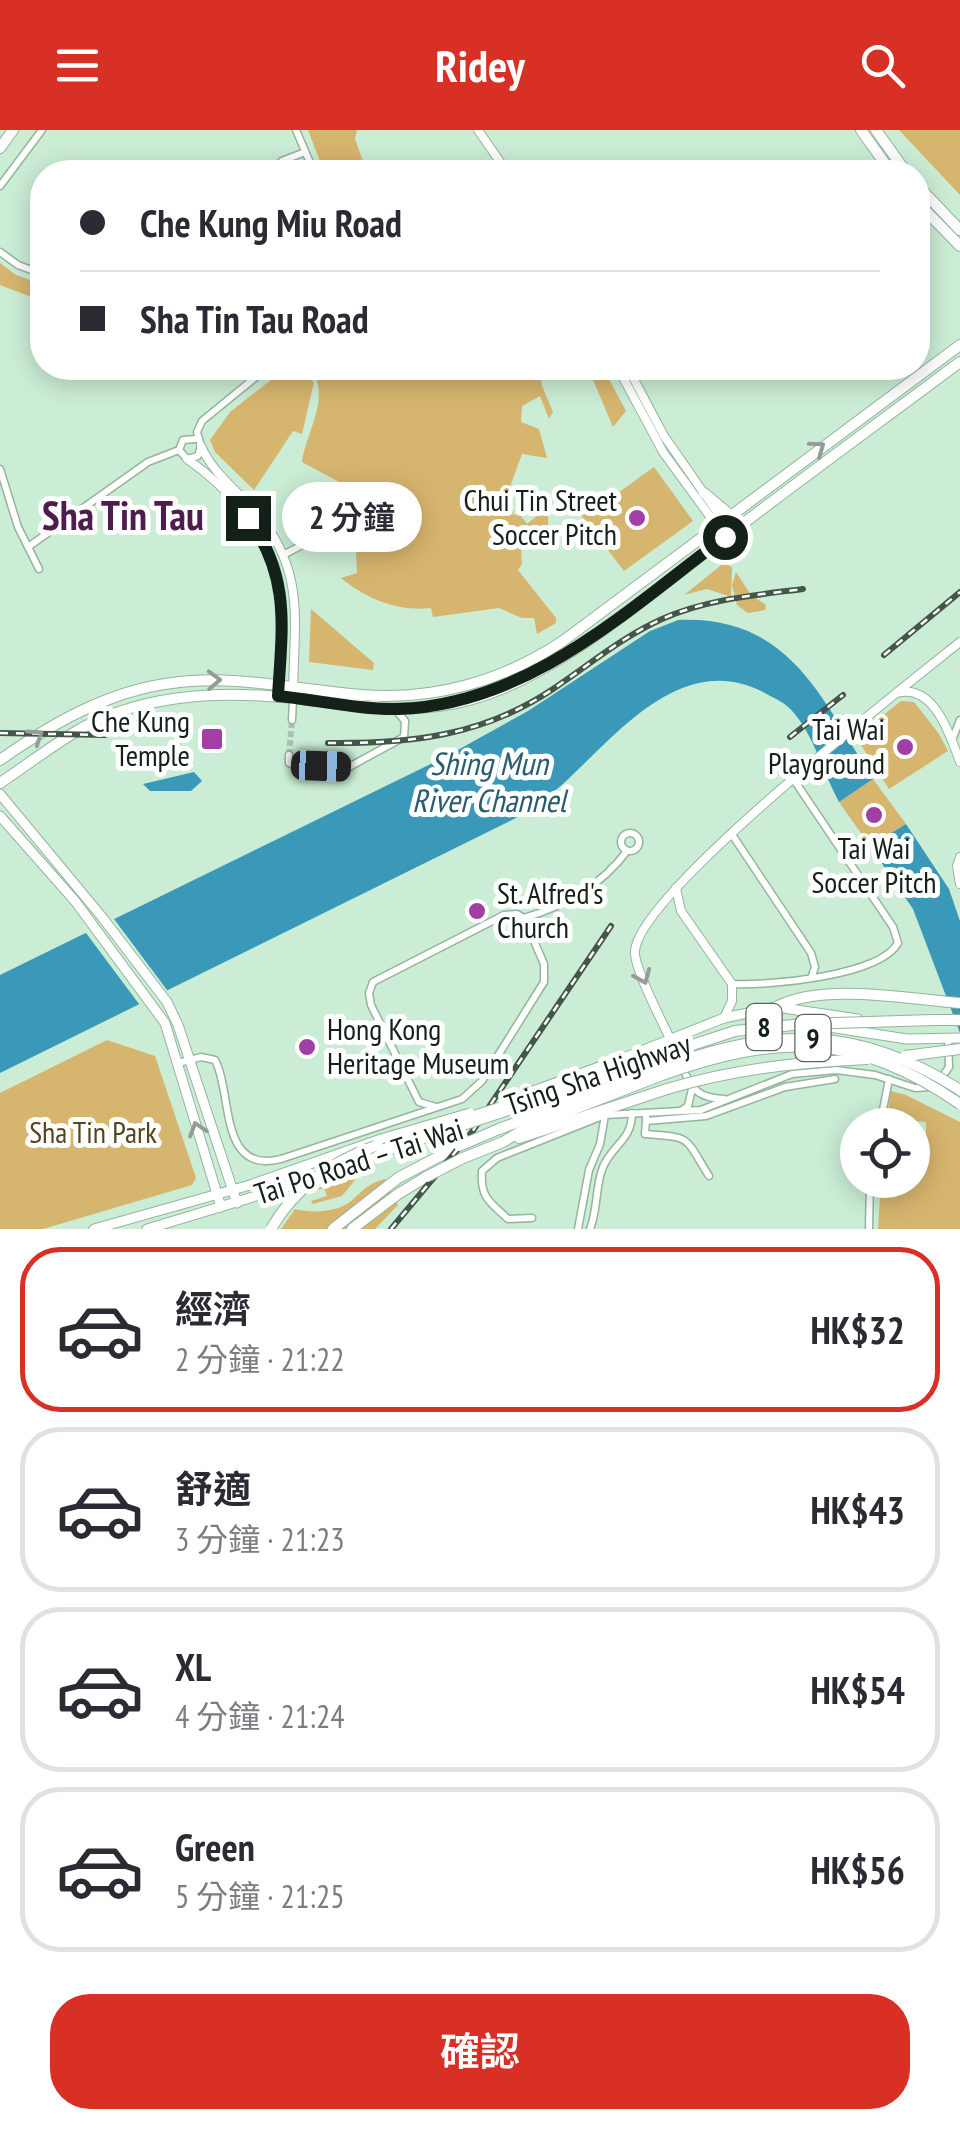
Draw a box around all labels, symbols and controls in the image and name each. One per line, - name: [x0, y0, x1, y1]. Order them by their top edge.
- text: Ridey: [435, 36, 525, 94]
- icon: menu: [50, 38, 105, 93]
- icon: search: [855, 38, 910, 93]
- text: Che Kung Miu Road: [140, 198, 402, 247]
- text: Sha Tin Tau Road: [140, 294, 369, 343]
- one-way arrow: [807, 443, 825, 460]
- place label: Chui Tin Street Soccer Pitch: [463, 480, 618, 553]
- callout: 2 分鐘: [283, 483, 423, 553]
- district label: Sha Tin Tau: [42, 489, 204, 541]
- route end: [226, 496, 271, 541]
- text: 2 分鐘: [309, 496, 395, 538]
- marker: Chui Tin Street Soccer Pitch: [626, 507, 648, 529]
- route start: [703, 515, 748, 560]
- one-way arrow: [206, 670, 222, 691]
- place label: Che Kung Temple: [91, 701, 190, 774]
- place label: Tai Wai Playground: [768, 709, 885, 782]
- marker: Che Kung Temple: [199, 726, 225, 752]
- one-way arrow: [25, 729, 43, 748]
- marker: Tai Wai Playground: [894, 736, 916, 758]
- water label: Shing Mun River Channel: [412, 742, 568, 821]
- car: [290, 750, 352, 782]
- marker: Tai Wai Soccer Pitch: [863, 804, 885, 826]
- place label: Tai Wai Soccer Pitch: [811, 828, 937, 901]
- place label: St. Alfred's Church: [497, 873, 604, 946]
- marker: St. Alfred's Church: [466, 900, 488, 922]
- one-way arrow: [631, 967, 651, 985]
- road number: 8: [746, 1004, 782, 1050]
- place label: Hong Kong Heritage Museum: [327, 1009, 509, 1082]
- road number: 9: [796, 1015, 830, 1061]
- street label: Tsing Sha Highway: [499, 1023, 696, 1124]
- marker: Hong Kong Heritage Museum: [296, 1036, 318, 1058]
- street label: Tai Po Road – Tai Wai: [249, 1108, 468, 1213]
- map controls: [840, 1108, 930, 1198]
- button: locate: [840, 1108, 930, 1198]
- park label: Sha Tin Park: [29, 1112, 157, 1151]
- one-way arrow: [188, 1121, 209, 1138]
- text: 經濟: [175, 1284, 251, 1333]
- icon: car: [55, 1285, 145, 1375]
- text: HK$32: [811, 1305, 905, 1354]
- text: 2 分鐘 · 21:22: [175, 1338, 345, 1380]
- text: 舒適: [175, 1464, 251, 1513]
- icon: car: [55, 1465, 145, 1555]
- text: HK$43: [811, 1485, 905, 1534]
- text: 3 分鐘 · 21:23: [175, 1518, 345, 1560]
- text: XL: [175, 1642, 211, 1691]
- icon: car: [55, 1645, 145, 1735]
- text: HK$54: [811, 1665, 905, 1714]
- text: 4 分鐘 · 21:24: [175, 1695, 345, 1737]
- text: Green: [175, 1822, 255, 1871]
- icon: car: [55, 1825, 145, 1915]
- text: HK$56: [811, 1845, 905, 1894]
- text: 5 分鐘 · 21:25: [175, 1875, 345, 1917]
- button: 確認: [50, 1994, 910, 2109]

